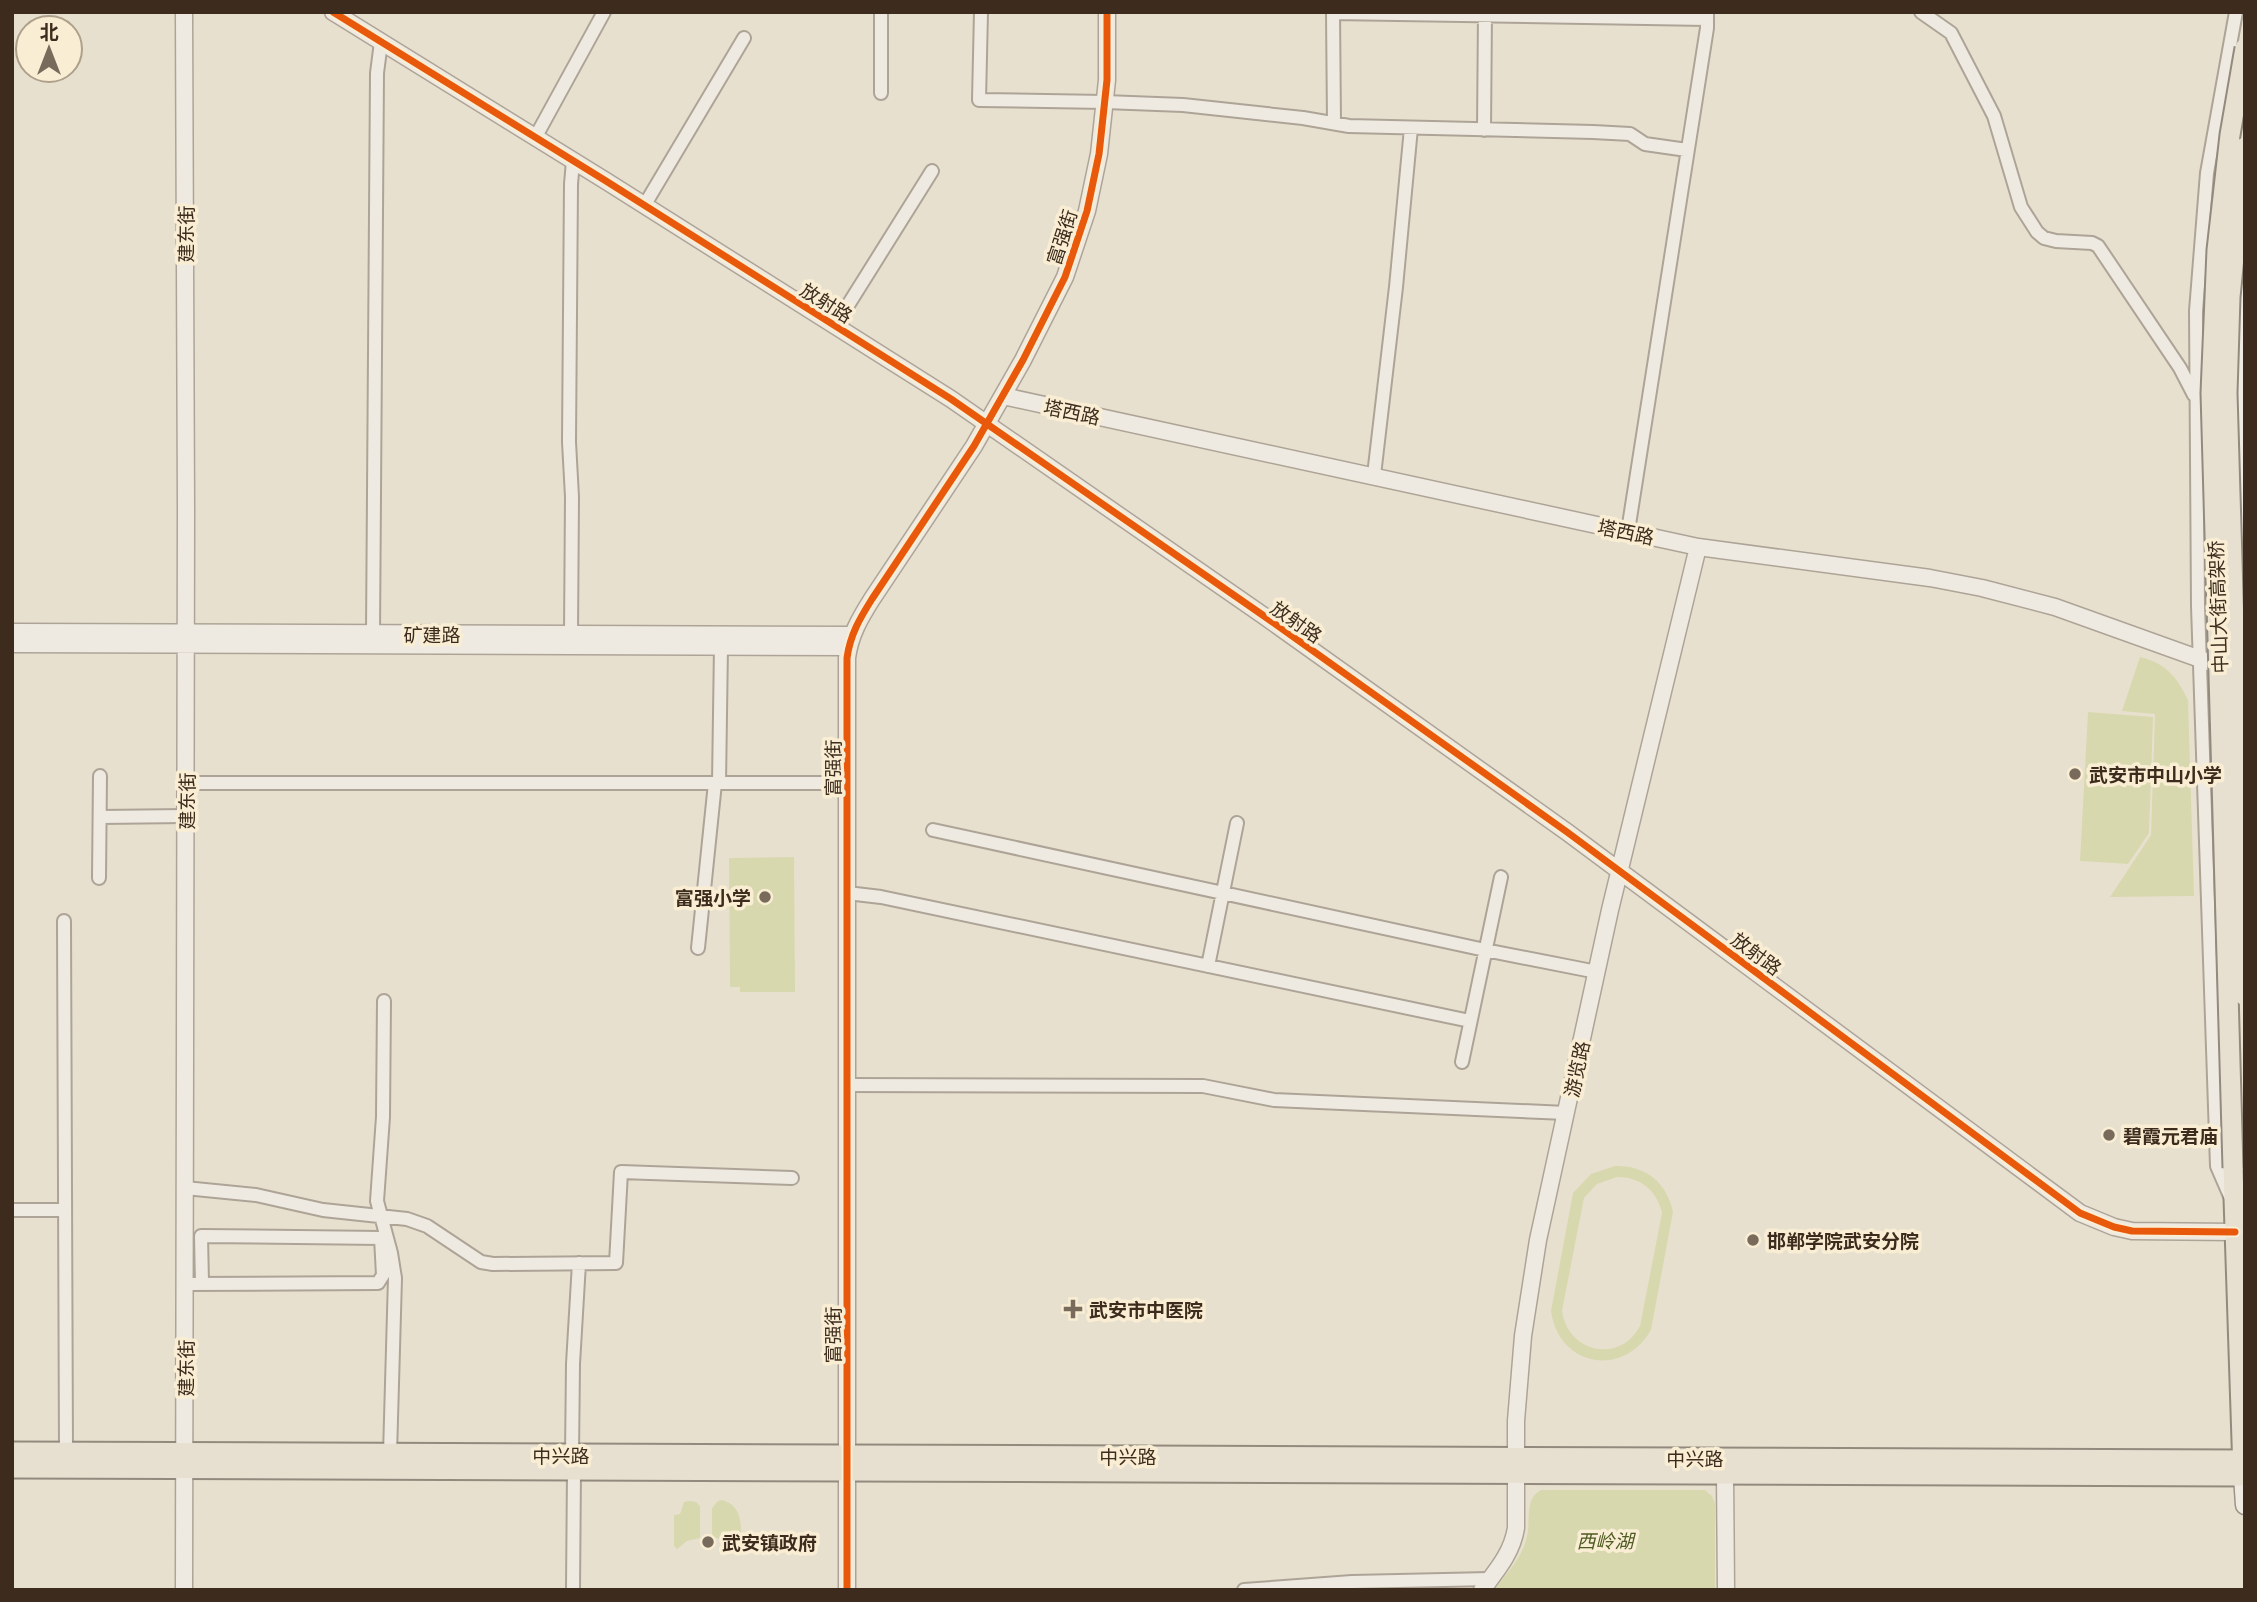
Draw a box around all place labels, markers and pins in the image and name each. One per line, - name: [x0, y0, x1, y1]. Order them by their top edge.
- place label: 武安市中山小学: [2089, 761, 2222, 787]
- marker: 武安市中山小学: [2067, 766, 2083, 782]
- place label: 富强小学: [675, 884, 751, 910]
- marker: 富强小学: [757, 889, 773, 905]
- place label: 碧霞元君庙: [2123, 1122, 2218, 1148]
- marker: 碧霞元君庙: [2101, 1127, 2117, 1143]
- place label: 邯郸学院武安分院: [1767, 1227, 1919, 1253]
- marker: 邯郸学院武安分院: [1745, 1232, 1761, 1248]
- place label: 武安市中医院: [1089, 1296, 1203, 1322]
- marker: 武安市中医院: [1063, 1299, 1083, 1319]
- place label: 武安镇政府: [722, 1529, 817, 1555]
- marker: 武安镇政府: [700, 1534, 716, 1550]

